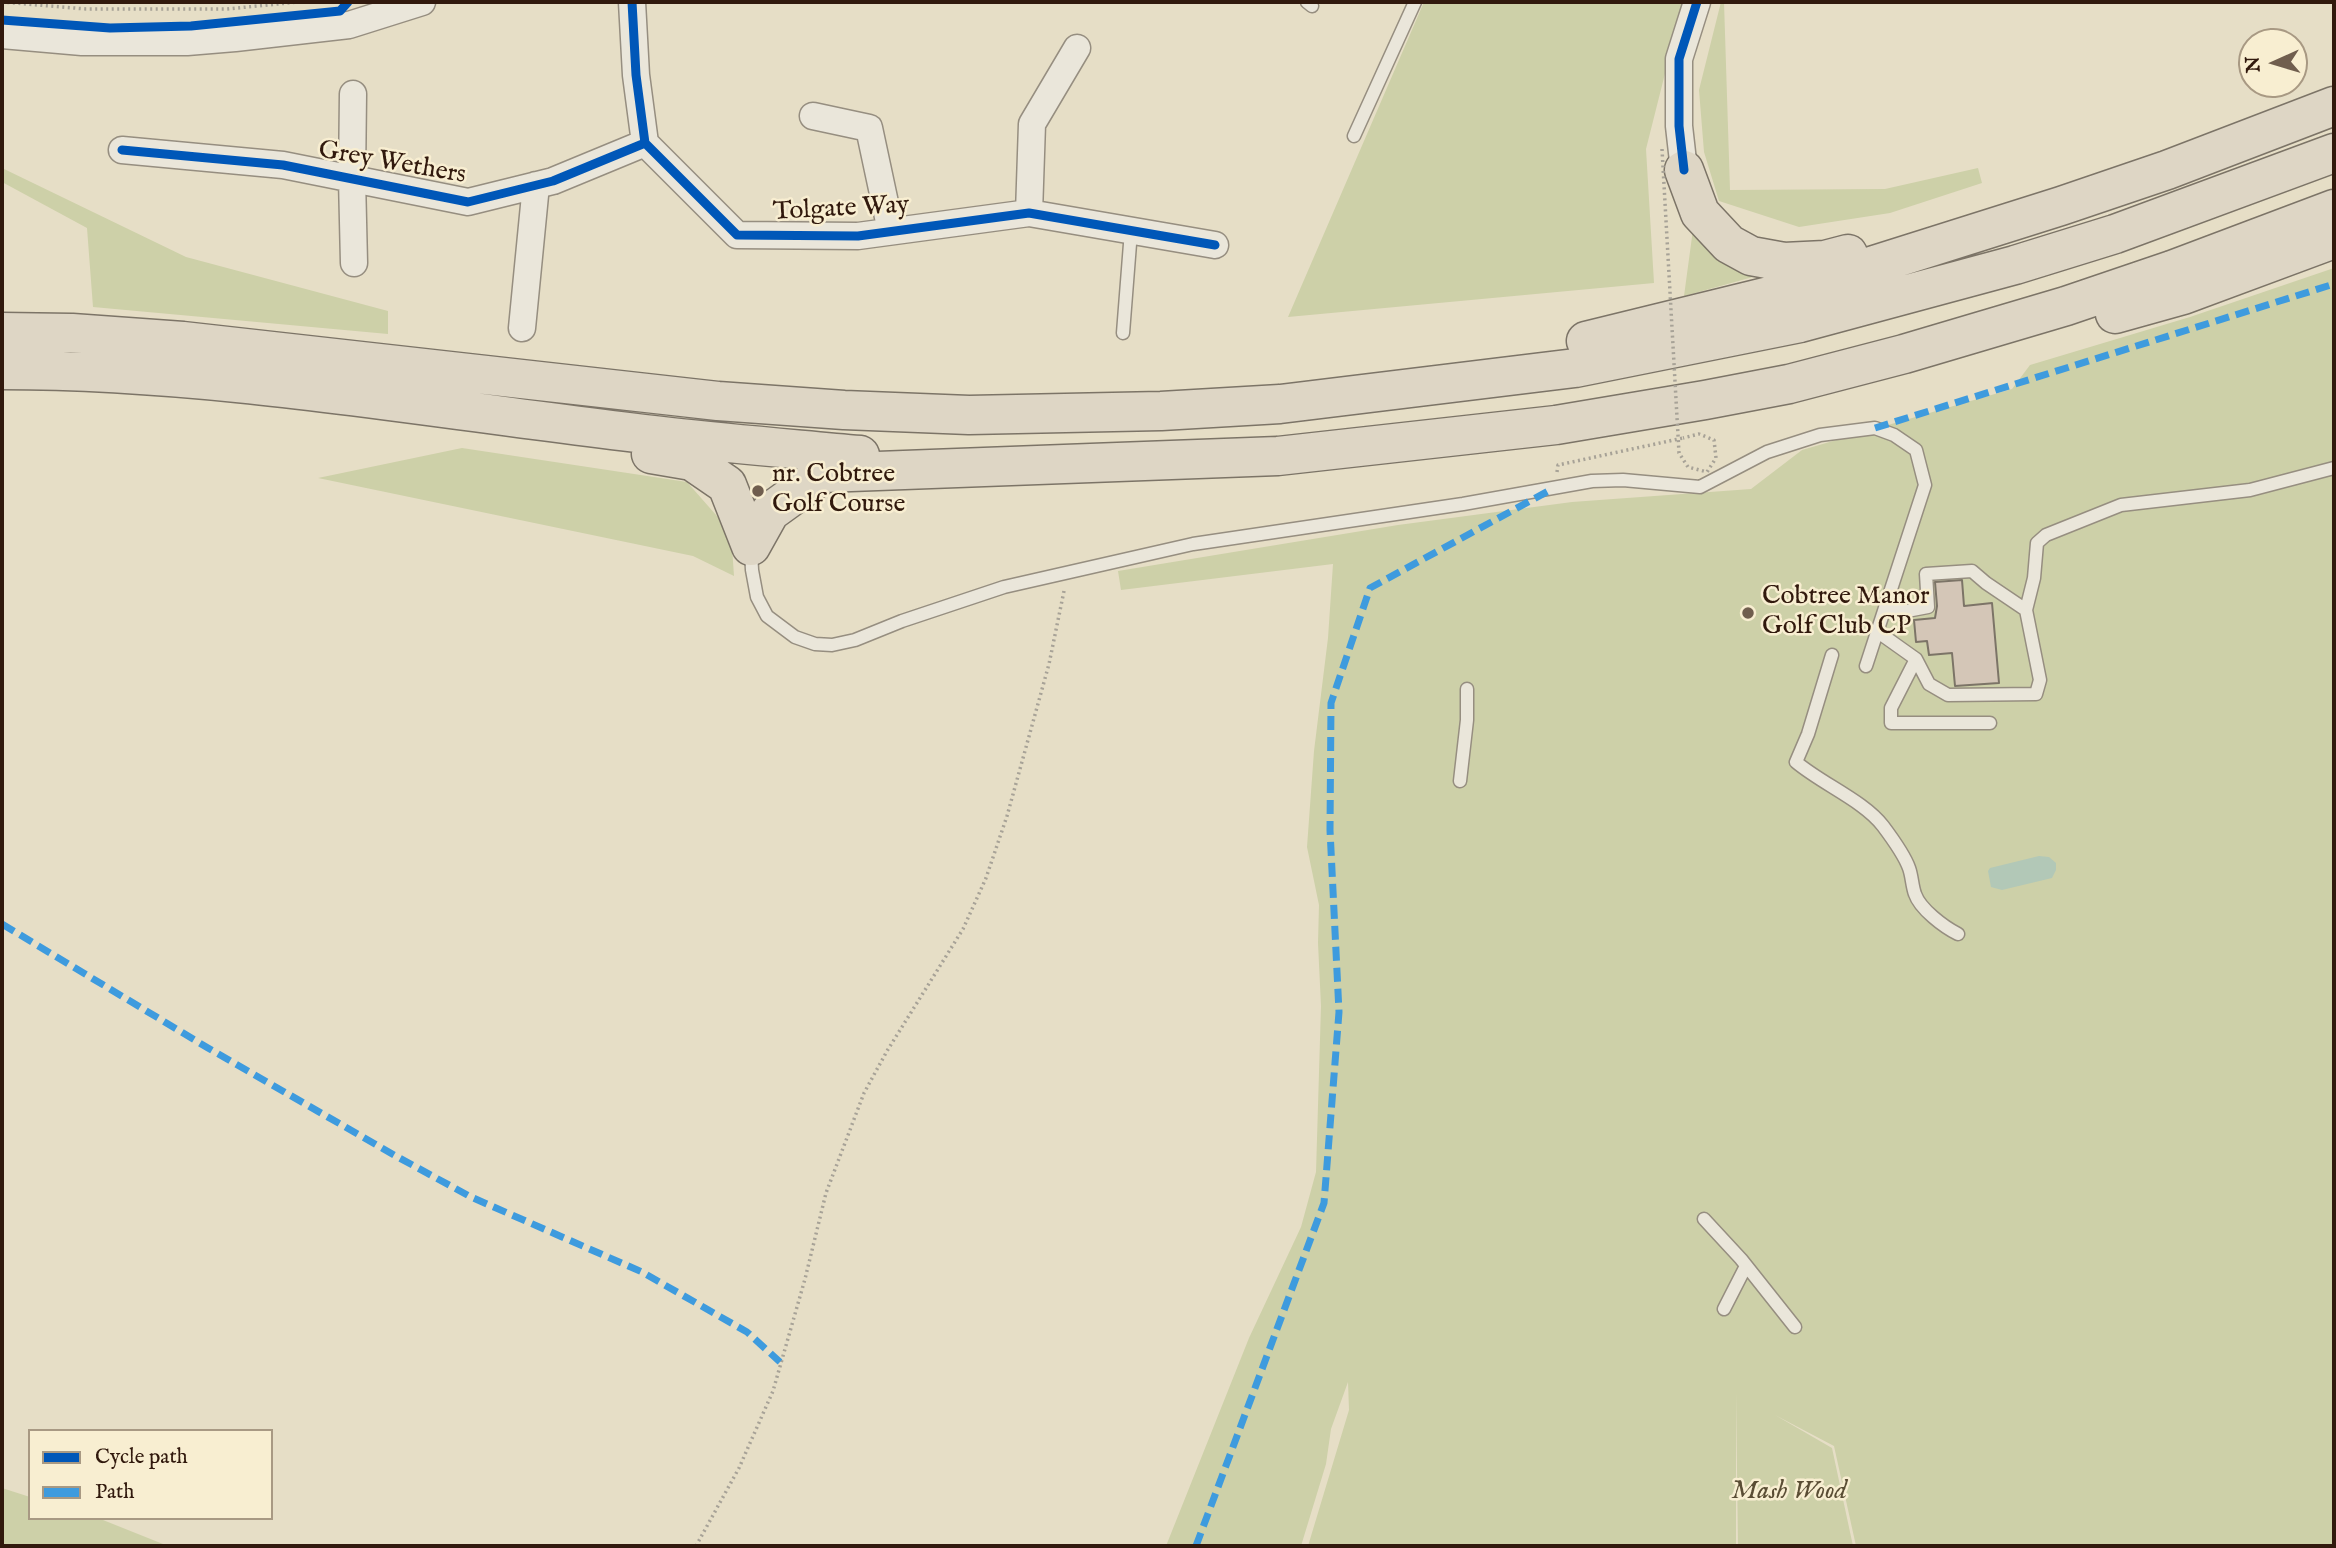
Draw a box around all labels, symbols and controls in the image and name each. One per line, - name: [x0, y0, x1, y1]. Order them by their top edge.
- north arrow: [2238, 28, 2308, 98]
- text: N: [2242, 55, 2267, 73]
- street label: Grey Wethers: [316, 136, 468, 192]
- street label: Tolgate Way: [772, 191, 910, 229]
- place label: nr. Cobtree Golf Course: [772, 460, 905, 522]
- marker: nr. Cobtree Golf Course: [750, 483, 766, 499]
- place label: Cobtree Manor Golf Club CP: [1762, 582, 1930, 644]
- marker: Cobtree Manor Golf Club CP: [1740, 605, 1756, 621]
- legend: [28, 1429, 273, 1520]
- text: Cycle path: [95, 1444, 188, 1471]
- park label: Mash Wood: [1731, 1477, 1847, 1509]
- text: Path: [95, 1479, 134, 1506]

